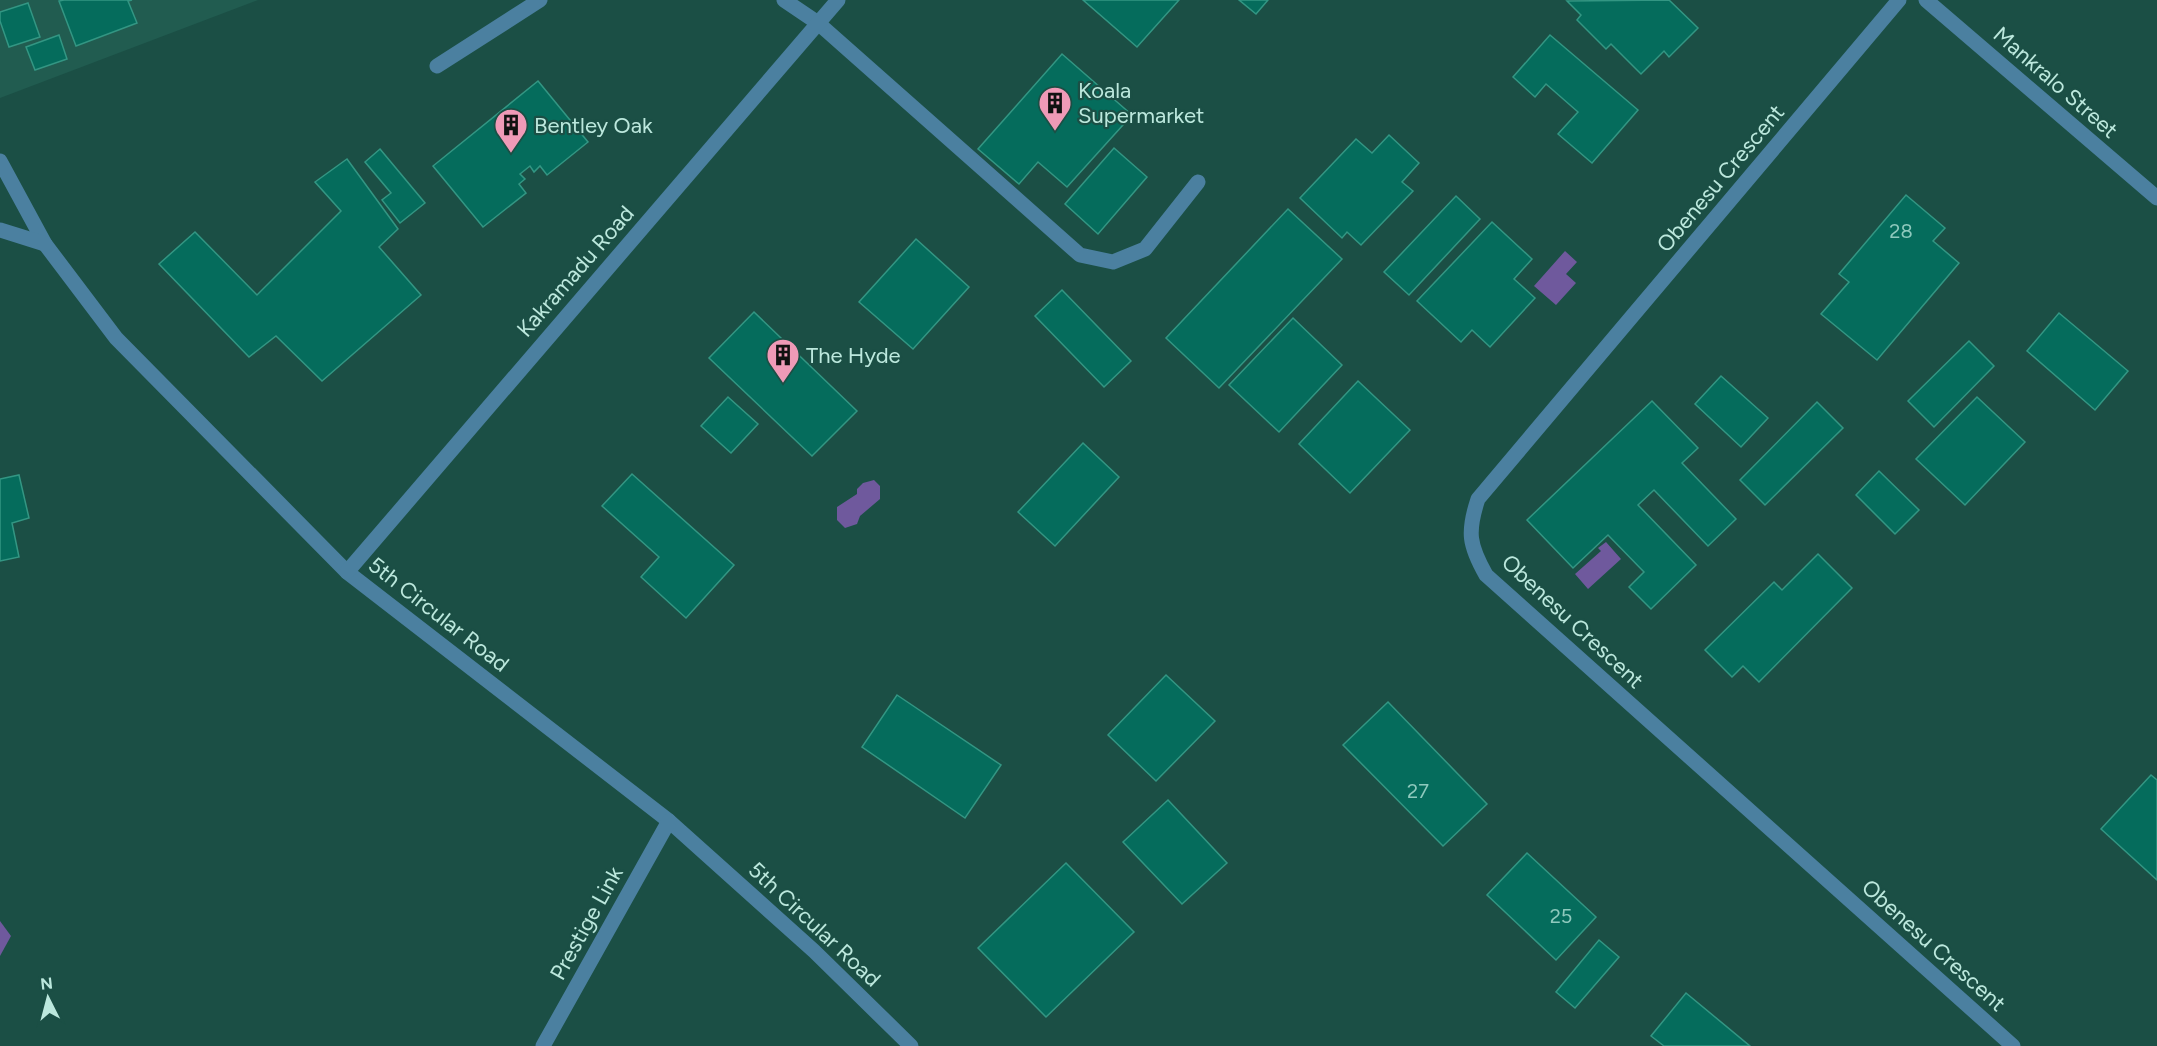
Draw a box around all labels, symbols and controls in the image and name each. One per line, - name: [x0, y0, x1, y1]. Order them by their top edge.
- street label: Mankralo Street: [1988, 21, 2123, 144]
- place label: Koala Supermarket: [1078, 77, 1204, 129]
- building icon: Koala Supermarket: [1037, 85, 1073, 132]
- street label: Obenesu Crescent: [1651, 99, 1790, 258]
- building icon: Bentley Oak: [493, 107, 529, 154]
- place label: Bentley Oak: [534, 112, 653, 139]
- street label: Kakramadu Road: [511, 200, 640, 342]
- house number: 28: [1889, 219, 1913, 243]
- building icon: The Hyde: [765, 337, 801, 384]
- place label: The Hyde: [806, 342, 901, 369]
- street label: Obenesu Crescent: [1496, 549, 1649, 694]
- street label: 5th Circular Road: [363, 551, 514, 678]
- house number: 27: [1407, 779, 1429, 803]
- street label: 5th Circular Road: [743, 856, 886, 992]
- street label: Prestige Link: [544, 861, 629, 985]
- street label: Obenesu Crescent: [1856, 874, 2011, 1017]
- house number: 25: [1550, 904, 1572, 928]
- north arrow: [18, 968, 78, 1028]
- text: N: [39, 973, 54, 994]

